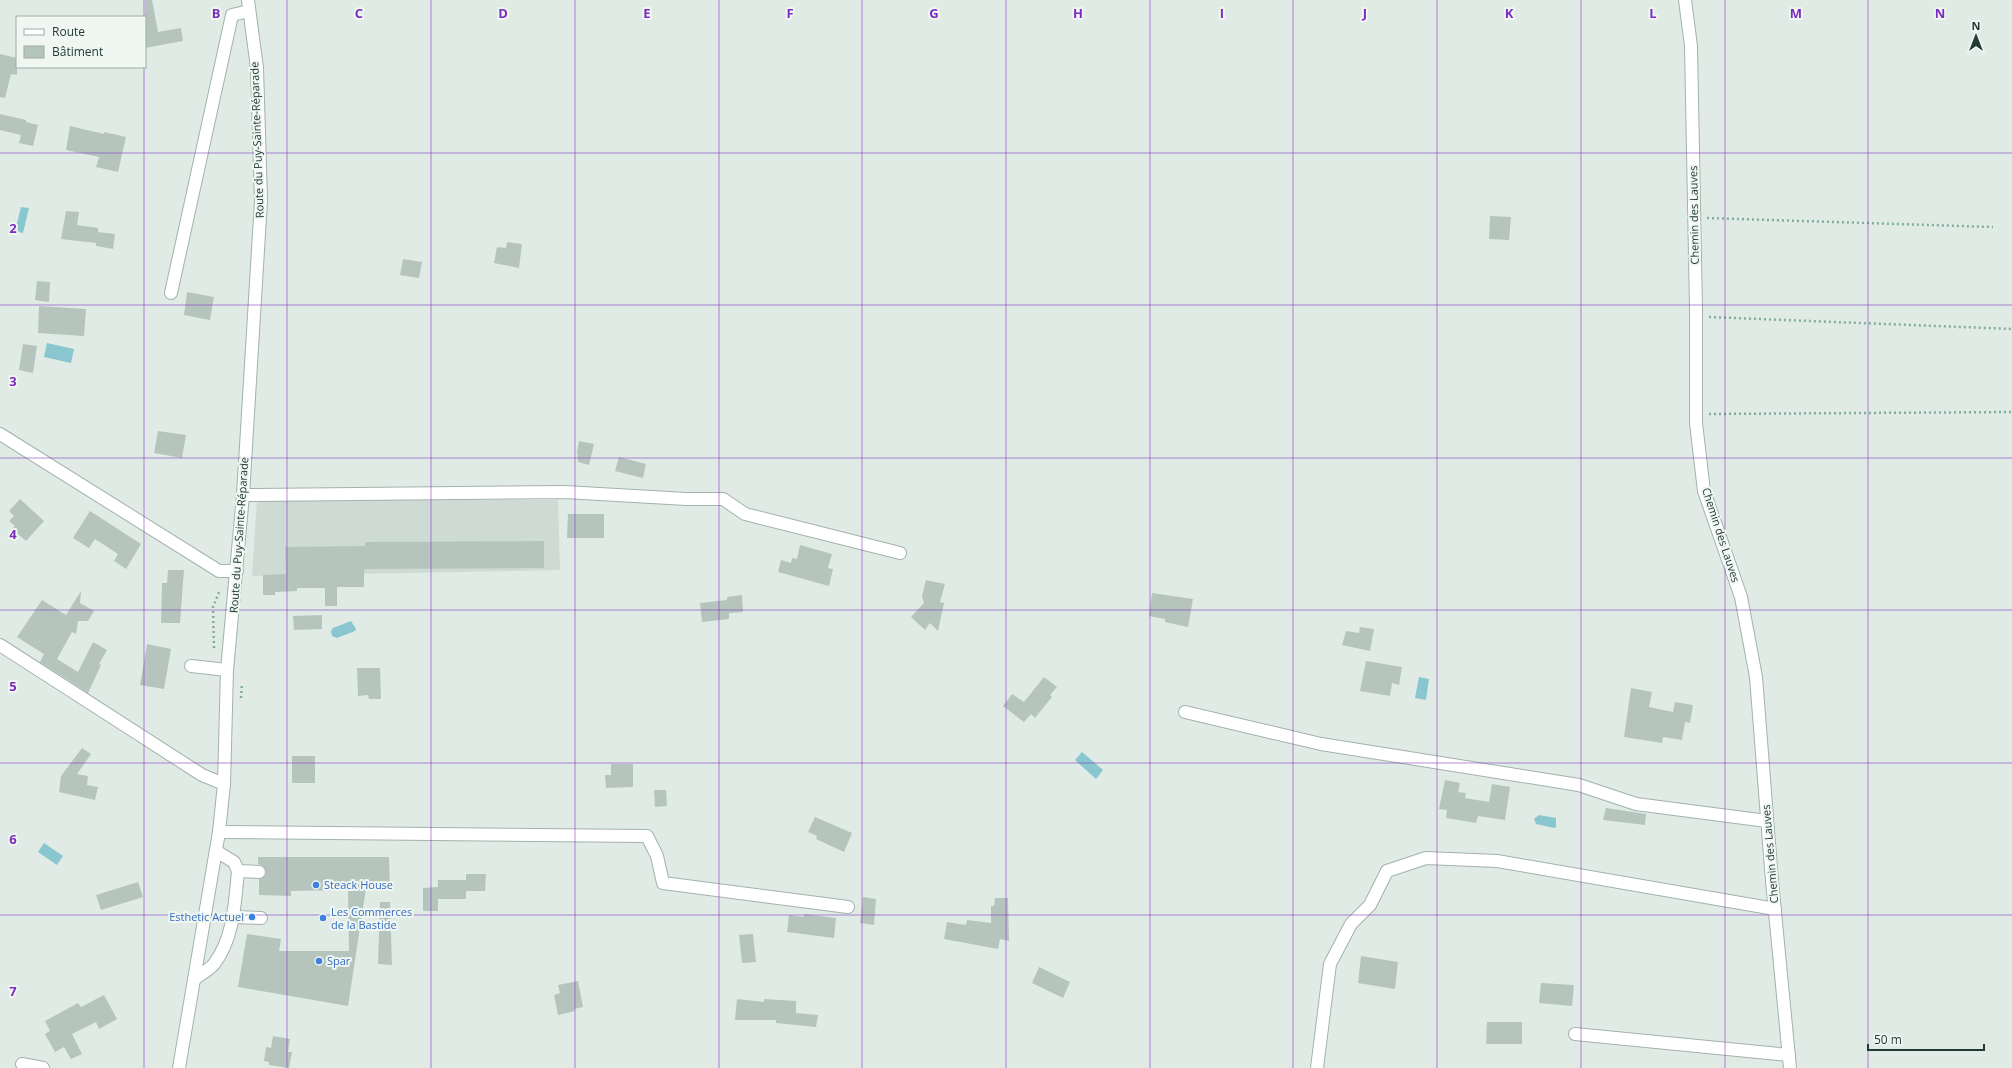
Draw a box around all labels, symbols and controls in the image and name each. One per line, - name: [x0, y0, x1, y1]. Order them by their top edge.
- text: B: [212, 4, 221, 22]
- text: C: [355, 4, 363, 22]
- text: D: [498, 4, 508, 22]
- text: E: [643, 4, 651, 22]
- text: F: [786, 4, 794, 22]
- text: G: [929, 4, 939, 22]
- text: H: [1073, 4, 1083, 22]
- text: I: [1220, 4, 1224, 22]
- text: J: [1362, 4, 1367, 22]
- text: K: [1505, 4, 1514, 22]
- text: L: [1649, 4, 1657, 22]
- text: M: [1790, 4, 1802, 22]
- text: N: [1935, 4, 1945, 22]
- legend: [16, 16, 146, 68]
- north arrow: [1956, 16, 1996, 56]
- text: N: [1972, 18, 1980, 33]
- text: Route: [52, 23, 85, 40]
- text: Bâtiment: [52, 43, 103, 60]
- street label: Route du Puy-Sainte-Réparade: [246, 62, 267, 218]
- street label: Chemin des Lauves: [1685, 165, 1702, 265]
- text: 2: [9, 219, 17, 237]
- text: 3: [9, 372, 17, 390]
- street label: Route du Puy-Sainte-Réparade: [226, 456, 251, 614]
- street label: Chemin des Lauves: [1699, 485, 1744, 584]
- text: 4: [9, 525, 17, 543]
- text: 5: [9, 677, 17, 695]
- street label: Chemin des Lauves: [1758, 804, 1781, 904]
- text: 6: [9, 830, 17, 848]
- place label: Steack House: [324, 877, 393, 892]
- marker: Steack House: [311, 880, 321, 890]
- place label: Les Commerces de la Bastide: [331, 904, 412, 932]
- place label: Esthetic Actuel: [169, 909, 244, 924]
- marker: Esthetic Actuel: [247, 912, 257, 922]
- marker: Les Commerces de la Bastide: [318, 913, 328, 923]
- place label: Spar: [327, 953, 351, 968]
- marker: Spar: [314, 956, 324, 966]
- text: 7: [9, 982, 17, 1000]
- scale bar: [1868, 1026, 1984, 1052]
- text: 50 m: [1874, 1031, 1902, 1048]

